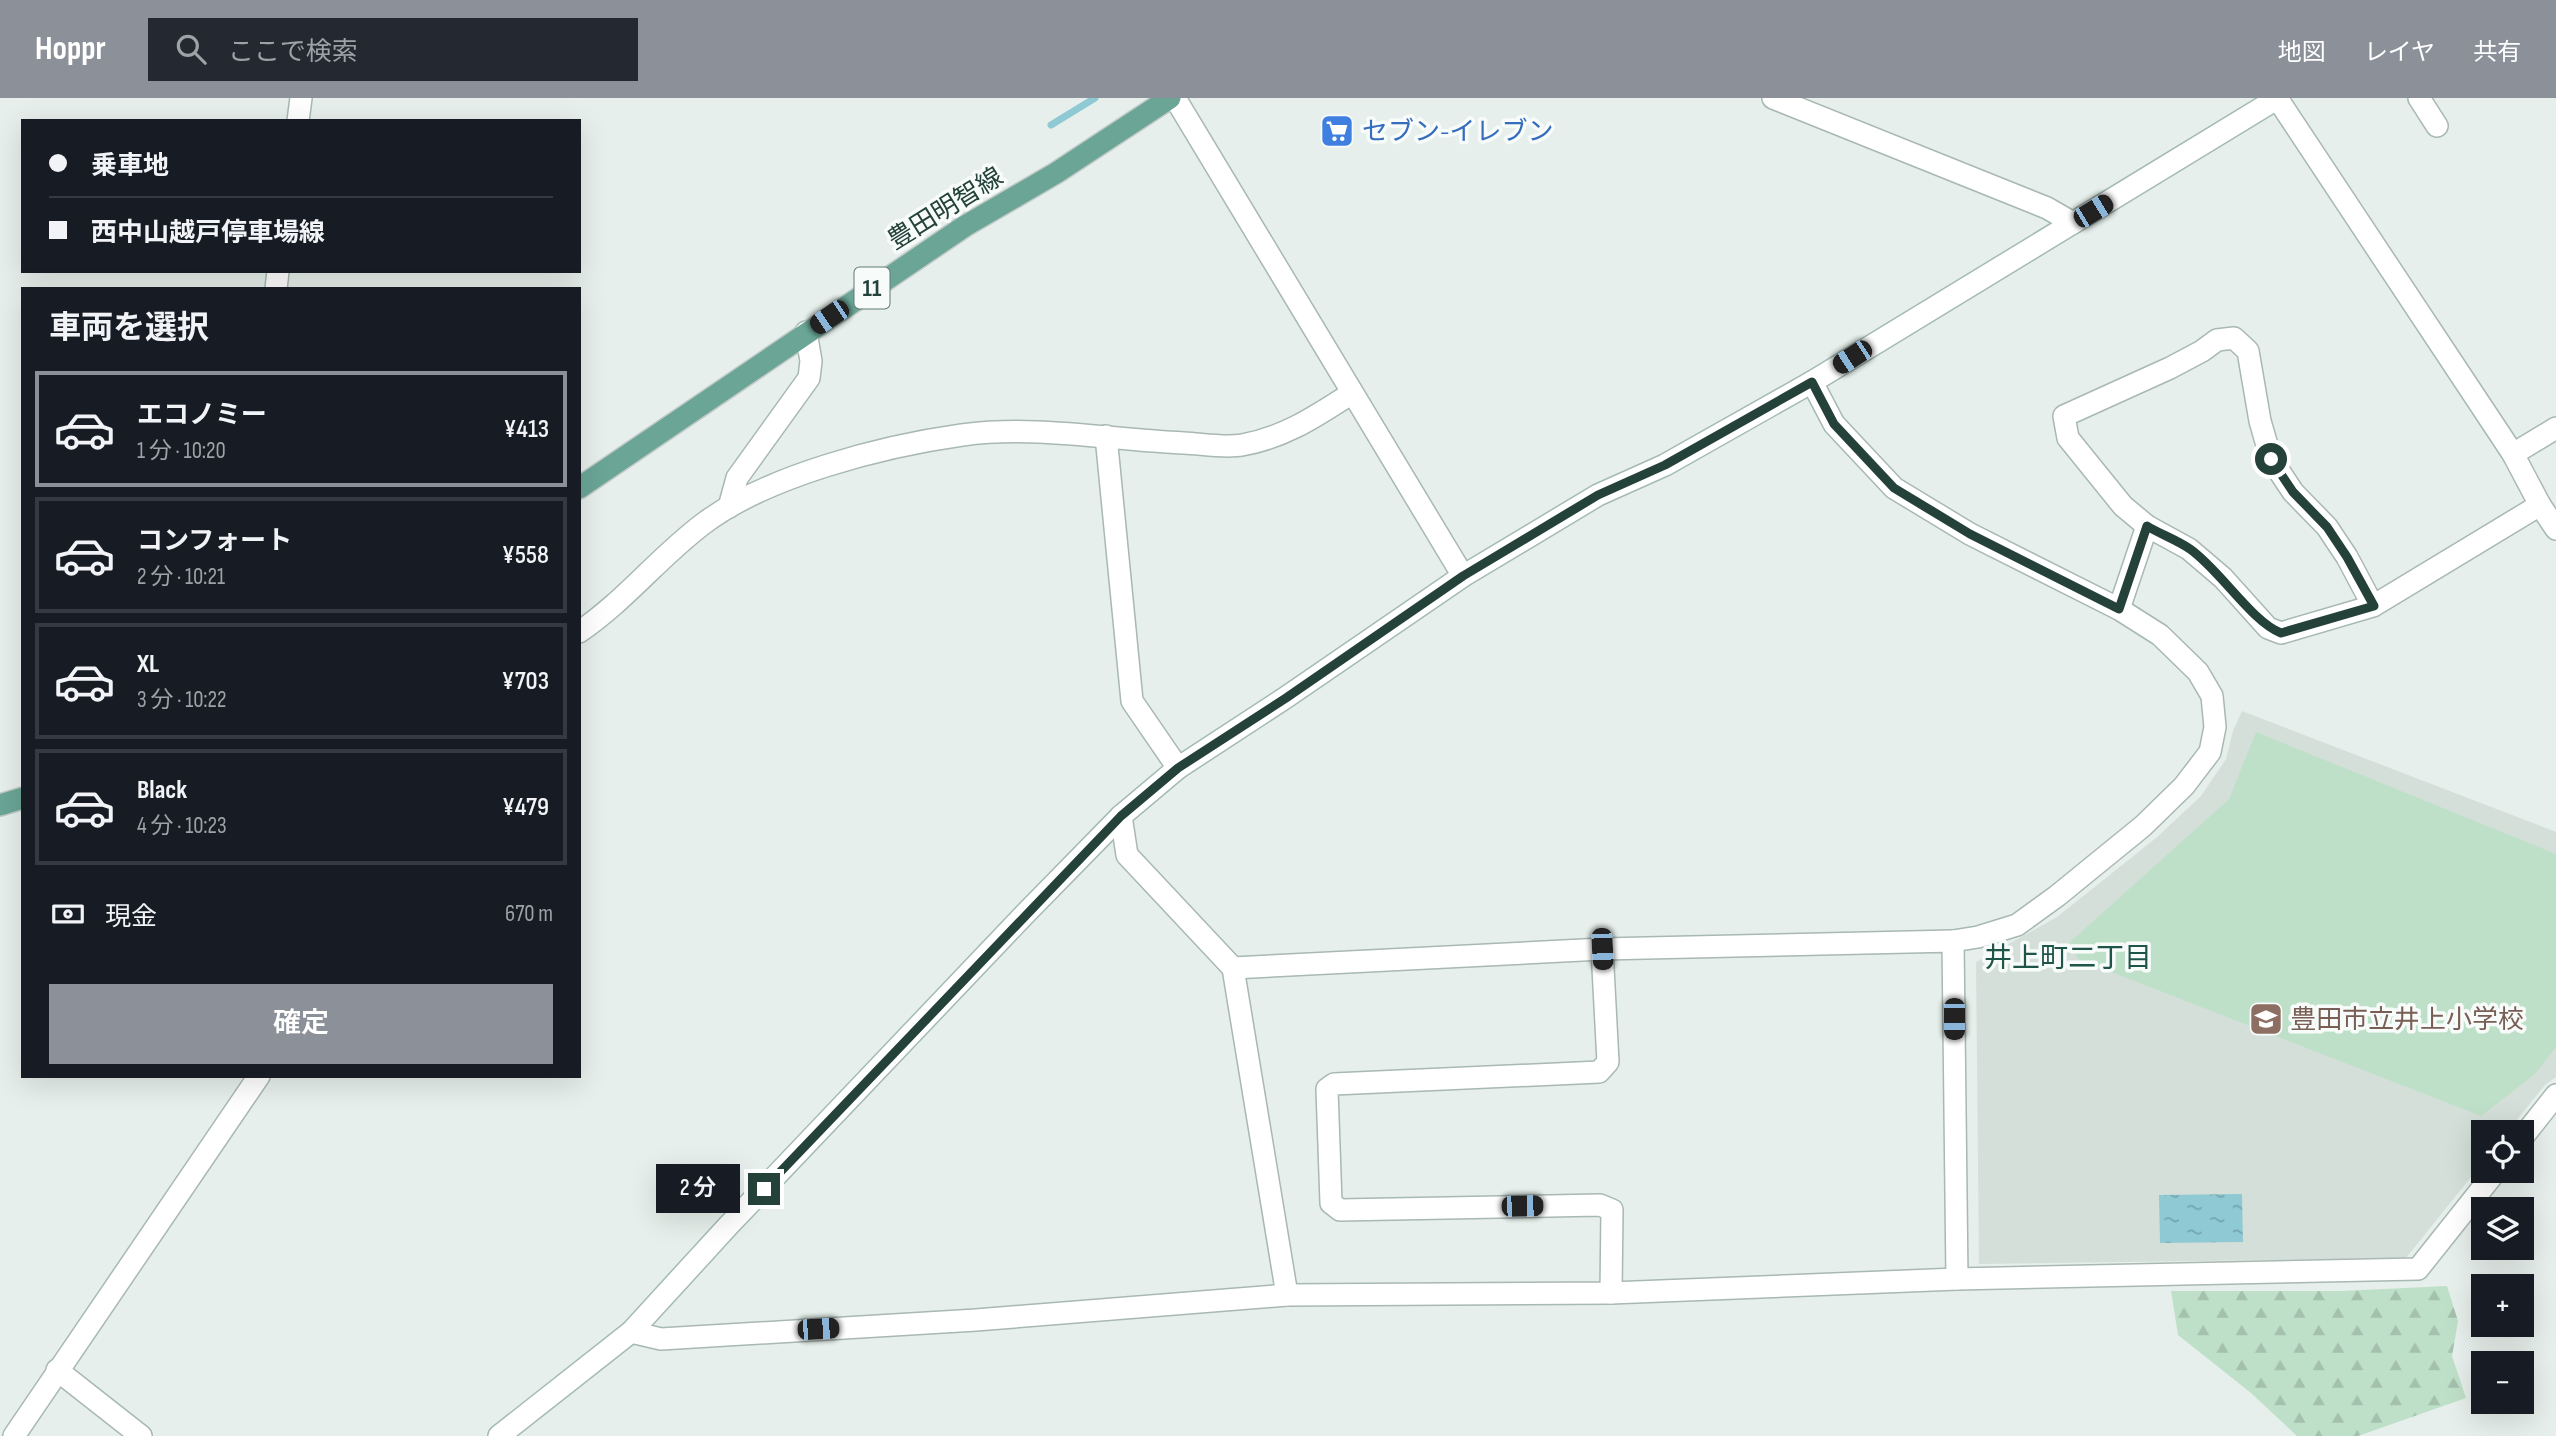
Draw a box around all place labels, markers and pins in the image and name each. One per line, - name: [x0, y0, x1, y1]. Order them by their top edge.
- supermarket icon: セブン-イレブン: [1318, 112, 1356, 150]
- place label: セブン-イレブン: [1362, 117, 1554, 148]
- school or university icon: 豊田市立井上小学校: [2247, 1000, 2285, 1038]
- place label: 豊田市立井上小学校: [2290, 1005, 2524, 1036]

